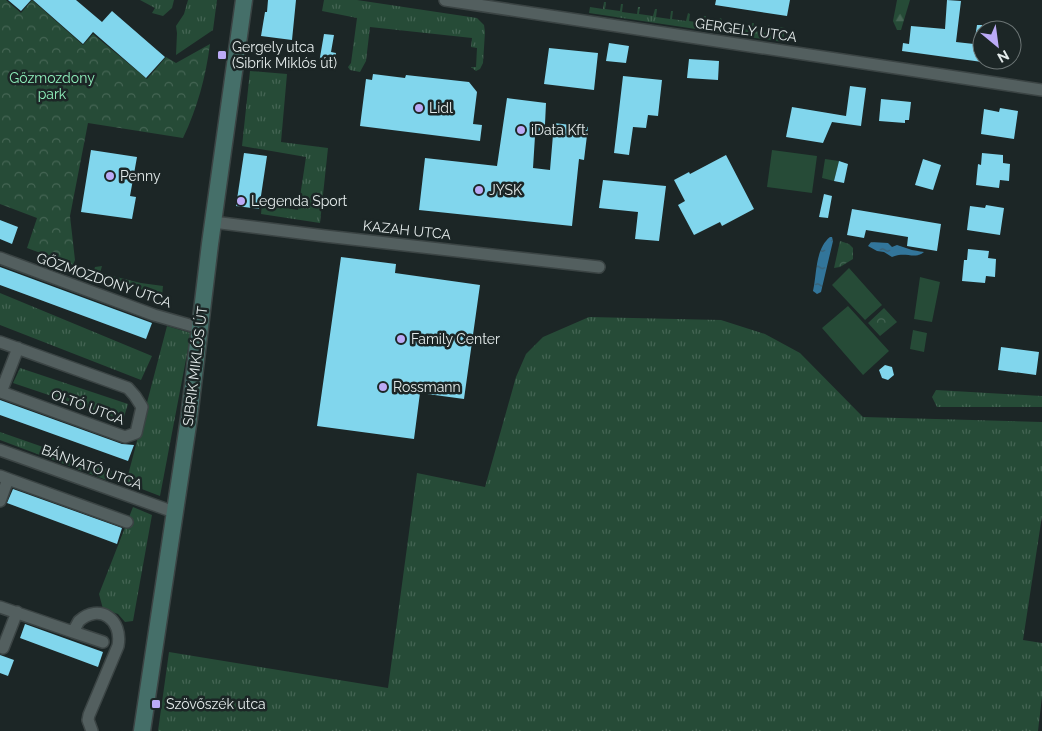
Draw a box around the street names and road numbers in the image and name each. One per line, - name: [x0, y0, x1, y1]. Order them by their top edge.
- street label: GERGELY UTCA: [694, 15, 798, 45]
- street label: KAZAH UTCA: [362, 217, 452, 243]
- street label: GŐZMOZDONY UTCA: [34, 248, 174, 311]
- street label: SIBRIK MIKLÓS ÚT: [179, 305, 210, 427]
- street label: OLTÓ UTCA: [49, 385, 128, 428]
- street label: BÁNYATÓ UTCA: [40, 440, 145, 493]

